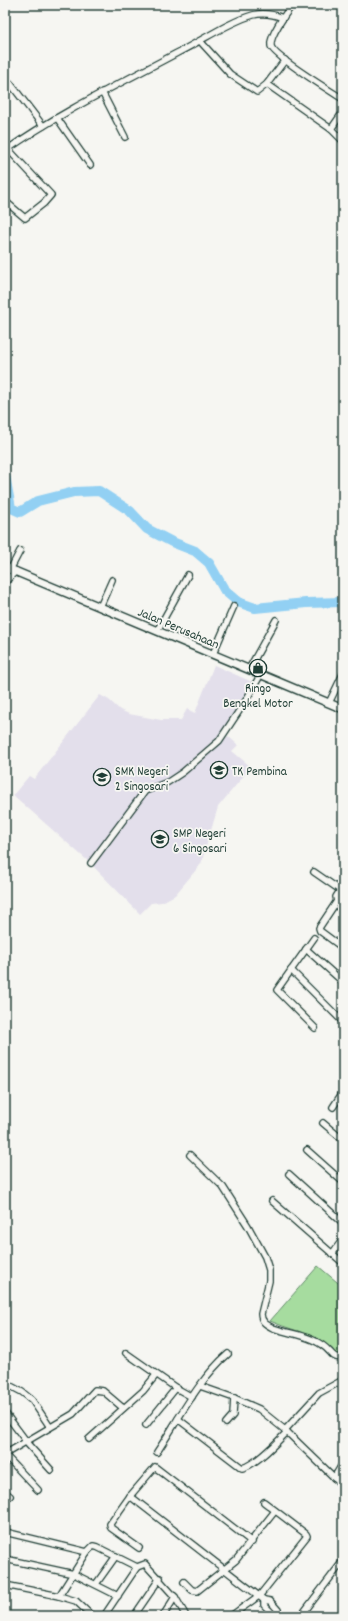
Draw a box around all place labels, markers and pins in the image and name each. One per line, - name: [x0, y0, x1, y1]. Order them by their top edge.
- shop icon: Ringo Bengkel Motor: [248, 658, 268, 678]
- place label: Ringo Bengkel Motor: [223, 680, 293, 714]
- school or university icon: TK Pembina: [209, 760, 229, 780]
- place label: SMK Negeri 2 Singosari: [115, 763, 169, 797]
- place label: TK Pembina: [232, 763, 288, 782]
- school or university icon: SMK Negeri 2 Singosari: [92, 767, 112, 787]
- place label: SMP Negeri 6 Singosari: [173, 825, 227, 859]
- school or university icon: SMP Negeri 6 Singosari: [150, 829, 170, 849]

